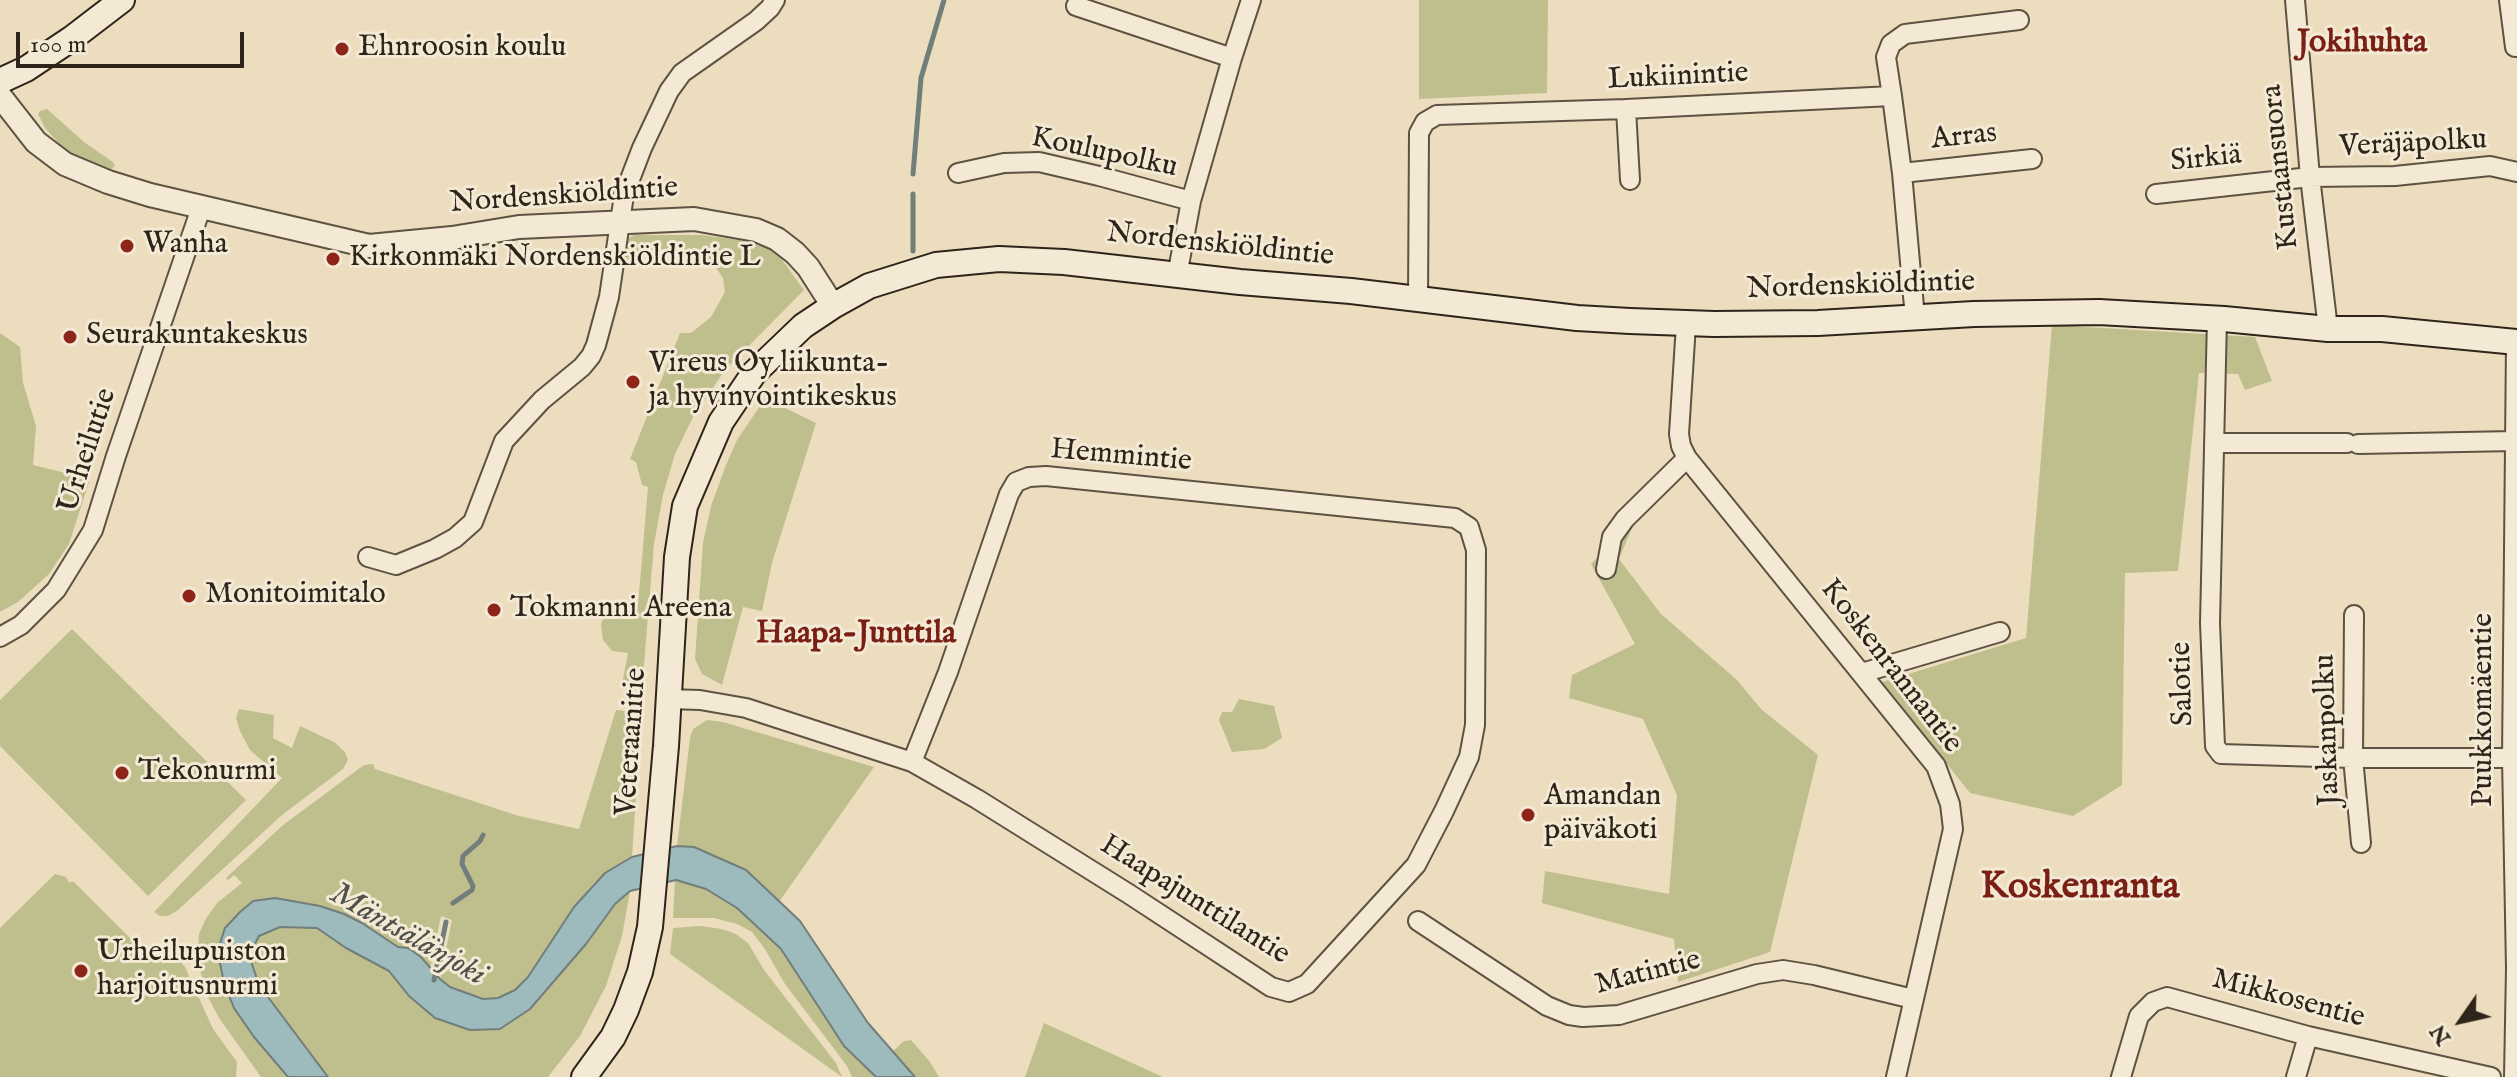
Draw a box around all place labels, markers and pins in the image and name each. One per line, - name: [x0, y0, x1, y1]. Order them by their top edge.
- place label: Ehnroosin koulu: [358, 31, 566, 67]
- marker: Ehnroosin koulu: [333, 40, 351, 58]
- place label: Wanha: [143, 228, 228, 264]
- marker: Wanha: [118, 237, 136, 255]
- place label: Kirkonmäki Nordenskiöldintie L: [349, 241, 761, 277]
- marker: Kirkonmäki Nordenskiöldintie L: [324, 250, 342, 268]
- place label: Seurakuntakeskus: [86, 319, 308, 355]
- marker: Seurakuntakeskus: [61, 328, 79, 346]
- place label: Vireus Oy liikunta- ja hyvinvointikeskus: [649, 347, 897, 418]
- marker: Vireus Oy liikunta- ja hyvinvointikeskus: [624, 373, 642, 391]
- place label: Monitoimitalo: [205, 578, 386, 614]
- marker: Monitoimitalo: [180, 587, 198, 605]
- place label: Tokmanni Areena: [510, 592, 732, 628]
- marker: Tokmanni Areena: [485, 601, 503, 619]
- place label: Tekonurmi: [138, 755, 276, 791]
- marker: Tekonurmi: [113, 764, 131, 782]
- place label: Amandan päiväkoti: [1544, 780, 1661, 850]
- marker: Amandan päiväkoti: [1519, 806, 1537, 824]
- place label: Urheilupuiston harjoitusnurmi: [97, 936, 286, 1006]
- marker: Urheilupuiston harjoitusnurmi: [72, 962, 90, 980]

